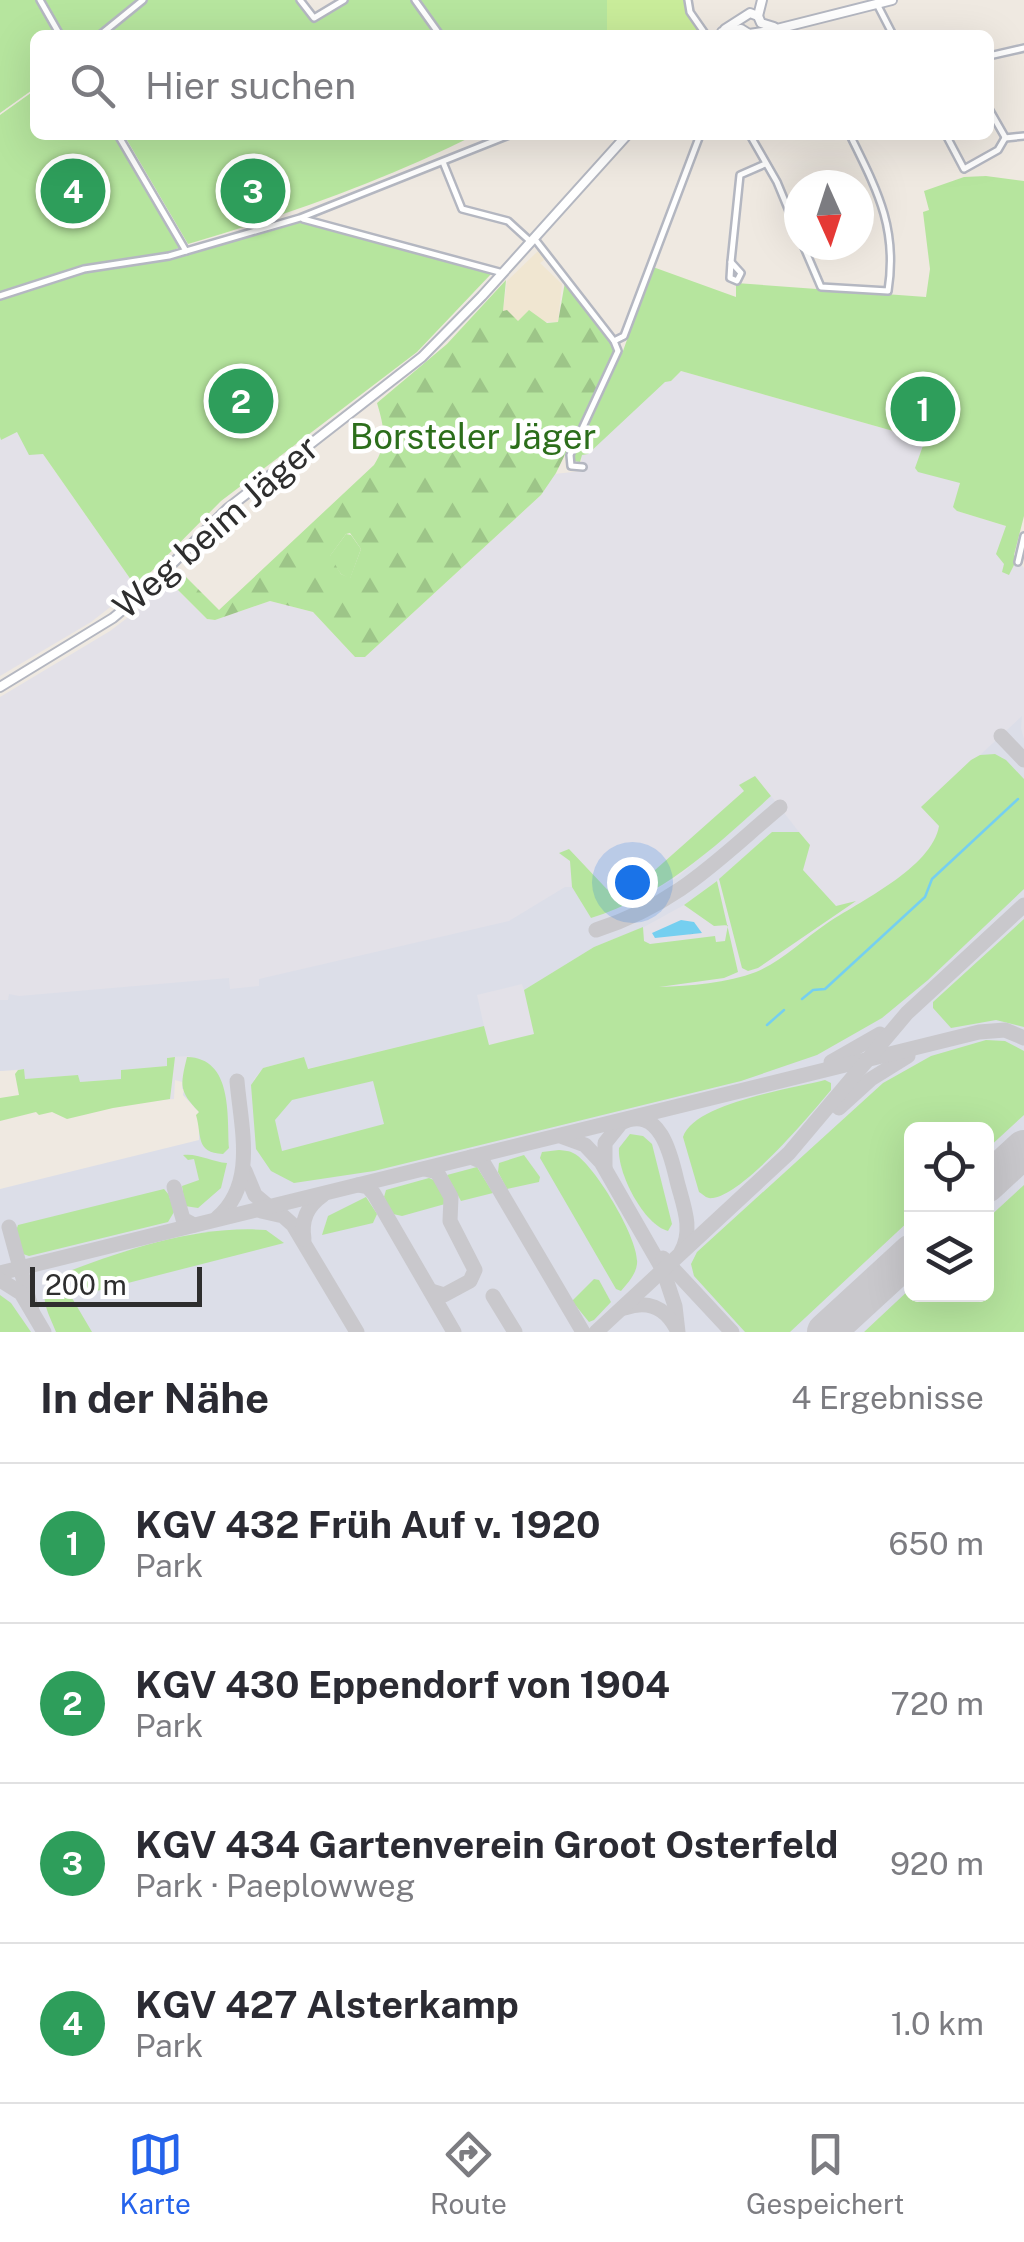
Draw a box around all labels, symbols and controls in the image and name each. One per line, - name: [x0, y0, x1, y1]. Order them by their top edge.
- search box: [30, 30, 994, 140]
- icon: search: [65, 58, 120, 113]
- text: Hier suchen: [145, 63, 356, 108]
- pin: 4: [40, 154, 106, 228]
- pin: 3: [220, 154, 286, 228]
- north arrow: [784, 170, 874, 260]
- pin: 2: [208, 364, 274, 438]
- pin: 1: [890, 372, 956, 446]
- park label: Borsteler Jäger: [350, 416, 596, 457]
- street label: Weg beim Jäger: [105, 427, 326, 627]
- your location: [607, 857, 658, 908]
- map controls: [904, 1122, 994, 1302]
- button: locate: [904, 1122, 994, 1212]
- button: layers: [904, 1212, 994, 1302]
- scale bar: [30, 1262, 202, 1306]
- text: 200 m: [45, 1268, 127, 1301]
- text: In der Nähe: [40, 1373, 269, 1422]
- text: 4 Ergebnisse: [791, 1379, 984, 1416]
- text: KGV 432 Früh Auf v. 1920: [135, 1502, 600, 1547]
- text: 1: [66, 1525, 79, 1562]
- text: 650 m: [889, 1525, 984, 1562]
- text: Park: [135, 1547, 203, 1584]
- text: KGV 430 Eppendorf von 1904: [135, 1662, 670, 1707]
- text: 2: [62, 1685, 83, 1722]
- text: 720 m: [890, 1685, 984, 1722]
- text: Park: [135, 1707, 203, 1744]
- text: KGV 434 Gartenverein Groot Osterfeld: [135, 1822, 838, 1867]
- text: 3: [62, 1845, 83, 1882]
- text: 920 m: [890, 1845, 984, 1882]
- text: Park · Paeplowweg: [135, 1867, 416, 1904]
- text: KGV 427 Alsterkamp: [135, 1982, 519, 2027]
- text: 4: [62, 2005, 83, 2042]
- text: 1.0 km: [891, 2005, 984, 2042]
- text: Park: [135, 2027, 203, 2064]
- tab: Karte: [120, 2127, 191, 2220]
- tab: Route: [430, 2127, 507, 2220]
- tab: Gespeichert: [746, 2127, 904, 2220]

